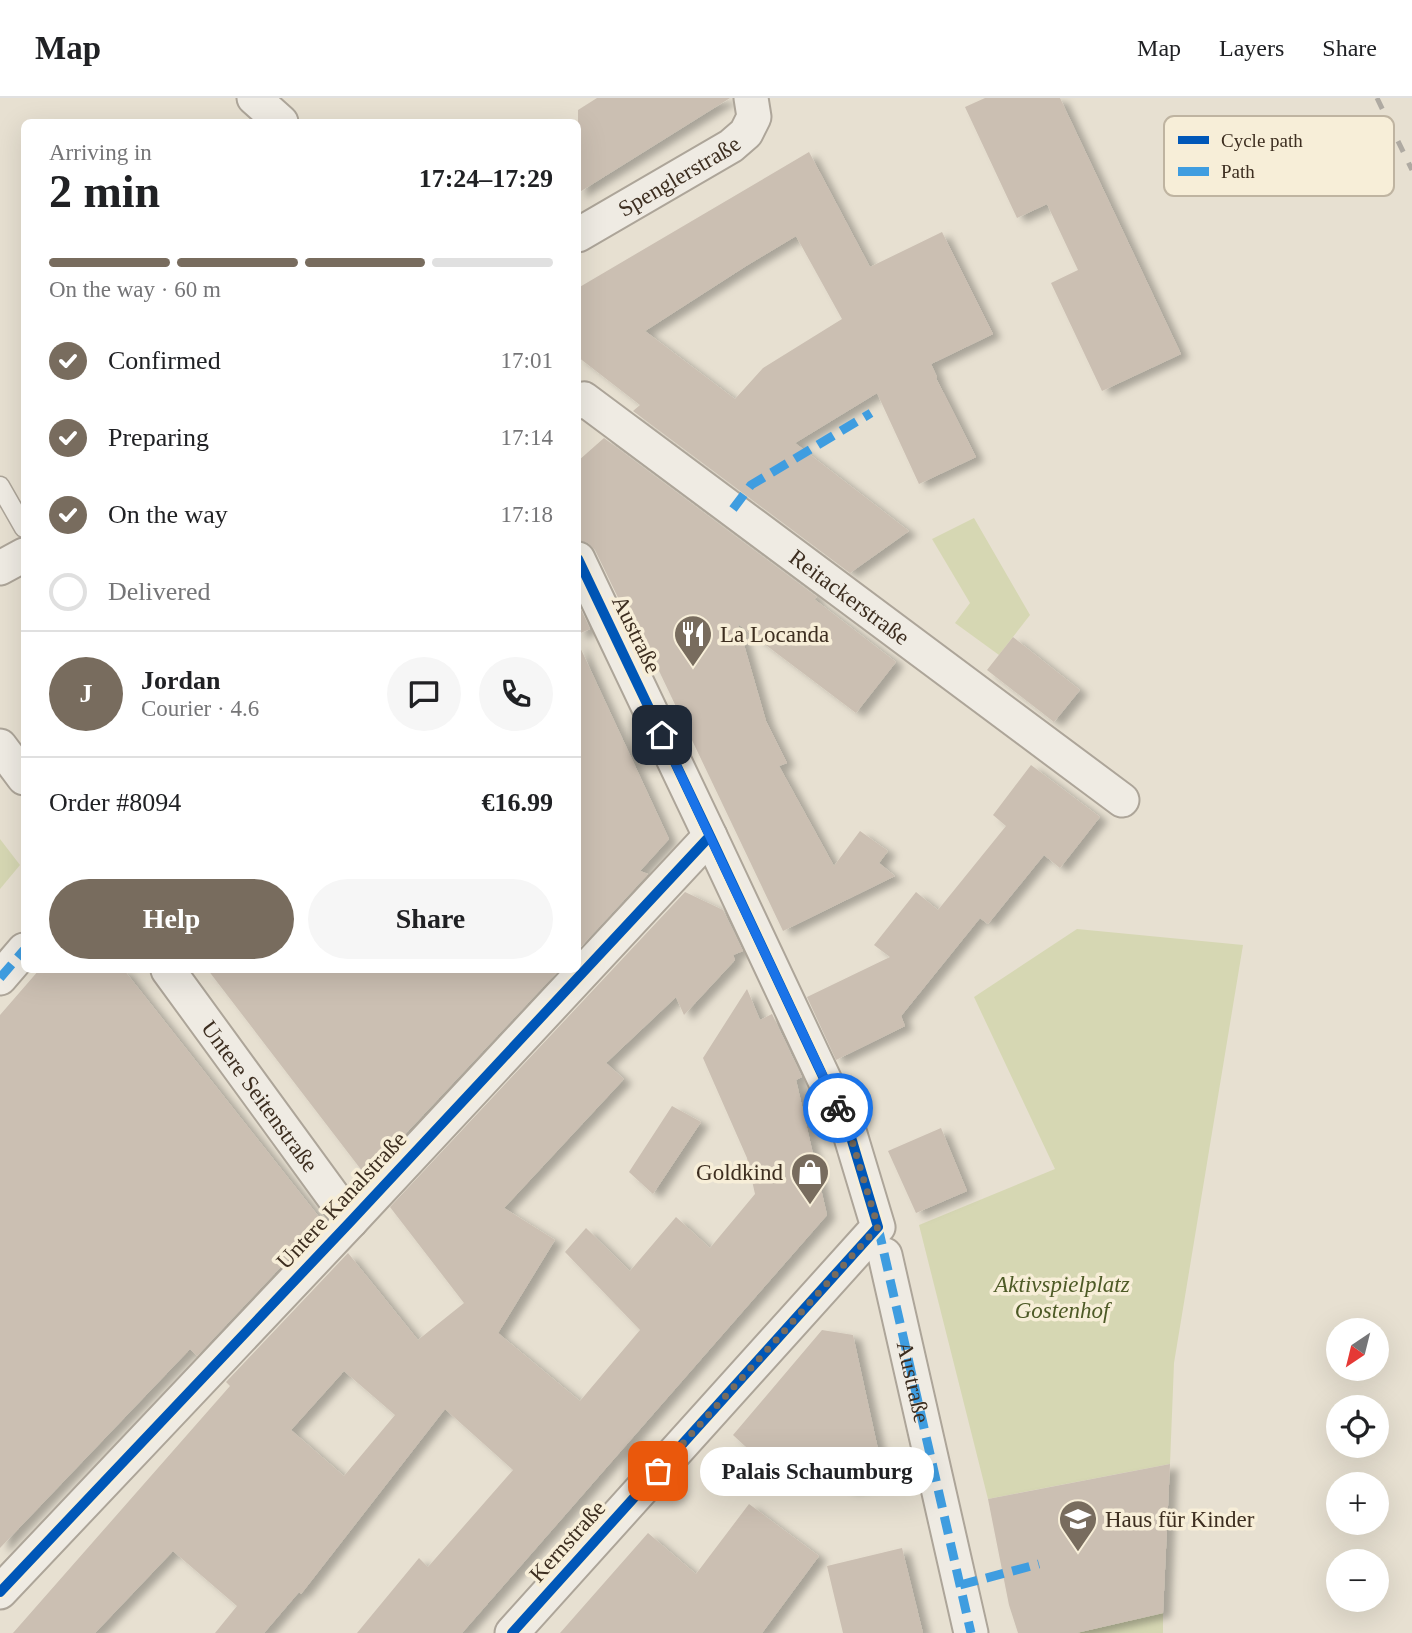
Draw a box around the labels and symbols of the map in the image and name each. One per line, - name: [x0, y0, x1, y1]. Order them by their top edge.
- legend: [1164, 116, 1394, 196]
- text: Cycle path: [1221, 130, 1303, 151]
- street label: Spenglerstraße: [614, 131, 746, 222]
- text: Path: [1221, 161, 1255, 182]
- street label: Reitackerstraße: [784, 545, 914, 650]
- street label: Austraße: [607, 591, 666, 677]
- restaurant icon: La Locanda: [672, 613, 714, 668]
- place label: La Locanda: [720, 622, 829, 647]
- pin: [632, 705, 692, 765]
- street label: Untere Seitenstraße: [196, 1016, 323, 1177]
- courier: [803, 1073, 873, 1143]
- street label: Untere Kanalstraße: [271, 1127, 411, 1274]
- shop icon: Goldkind: [789, 1151, 831, 1206]
- place label: Goldkind: [696, 1160, 783, 1185]
- park label: Aktivspielplatz Gostenhof: [992, 1272, 1130, 1323]
- north arrow: [1326, 1318, 1390, 1381]
- street label: Austraße: [892, 1339, 934, 1425]
- pin: [628, 1441, 688, 1501]
- callout: Palais Schaumburg: [700, 1446, 934, 1496]
- street label: Kernstraße: [524, 1495, 610, 1587]
- school or university icon: Haus für Kinder: [1057, 1498, 1099, 1553]
- place label: Haus für Kinder: [1105, 1507, 1255, 1532]

